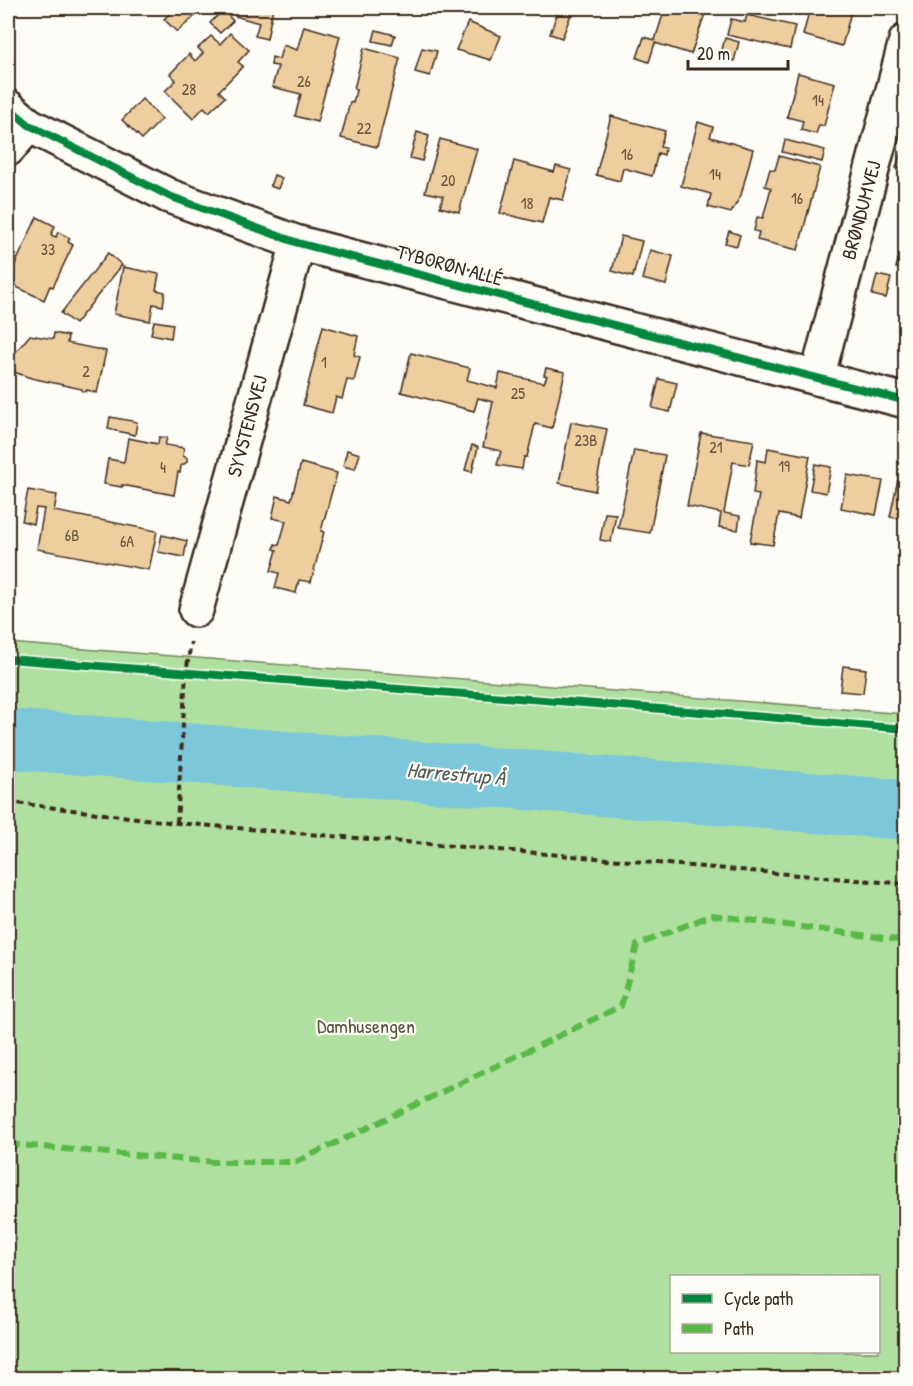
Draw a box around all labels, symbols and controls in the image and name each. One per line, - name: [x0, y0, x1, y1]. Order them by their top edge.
- scale bar: [688, 33, 788, 71]
- text: 20 m: [697, 41, 730, 66]
- house number: 26: [297, 70, 311, 92]
- house number: 28: [182, 78, 196, 100]
- house number: 14: [812, 89, 824, 111]
- house number: 22: [357, 117, 372, 139]
- house number: 16: [621, 143, 633, 165]
- street label: BRØNDUMVEJ: [834, 158, 887, 262]
- house number: 14: [709, 163, 721, 185]
- house number: 20: [441, 169, 455, 191]
- house number: 16: [791, 187, 803, 209]
- house number: 18: [521, 192, 533, 214]
- street label: TYBORØN ALLÉ: [394, 237, 506, 292]
- house number: 33: [41, 238, 55, 260]
- house number: 1: [321, 351, 327, 373]
- house number: 2: [82, 360, 90, 382]
- street label: SYVSTENSVEJ: [220, 372, 273, 480]
- house number: 25: [511, 382, 525, 404]
- house number: 23B: [575, 429, 597, 451]
- house number: 21: [709, 436, 723, 458]
- house number: 19: [778, 455, 790, 477]
- house number: 4: [160, 456, 166, 478]
- house number: 6B: [65, 524, 79, 546]
- house number: 6A: [120, 530, 134, 552]
- water label: Harrestrup Å: [406, 755, 508, 792]
- park label: Damhusengen: [317, 1012, 415, 1039]
- legend: [670, 1275, 880, 1353]
- text: Cycle path: [724, 1286, 794, 1311]
- text: Path: [724, 1316, 754, 1341]

